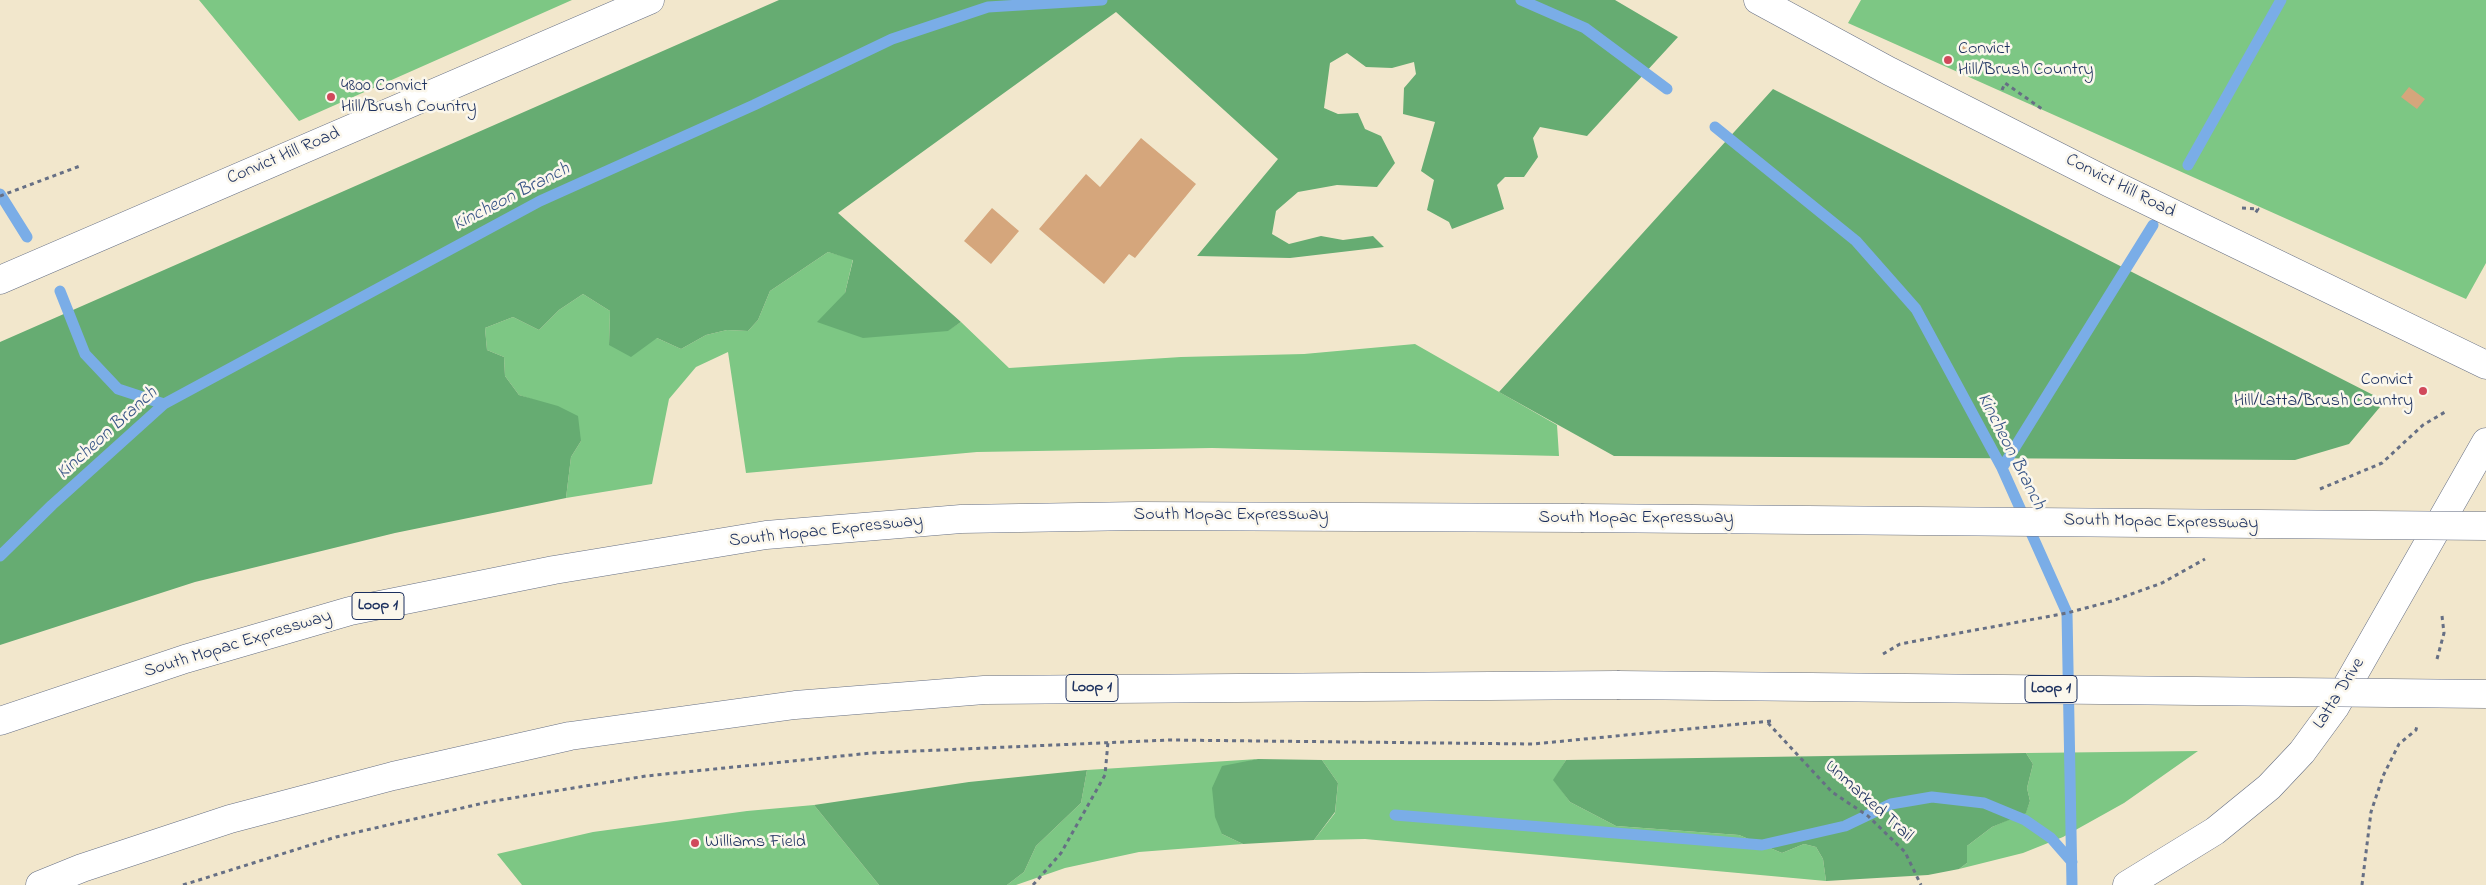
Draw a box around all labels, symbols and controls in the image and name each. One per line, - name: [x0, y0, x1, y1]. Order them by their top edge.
- place label: Convict Hill/Brush Country: [1958, 39, 2093, 82]
- marker: Convict Hill/Brush Country: [1942, 54, 1954, 66]
- place label: 4800 Convict Hill/Brush Country: [341, 76, 476, 118]
- marker: 4800 Convict Hill/Brush Country: [325, 91, 337, 103]
- street label: Convict Hill Road: [224, 124, 344, 190]
- street label: Convict Hill Road: [2062, 150, 2178, 224]
- water label: Kincheon Branch: [450, 159, 574, 237]
- place label: Convict Hill/Latta/Brush Country: [2234, 370, 2413, 412]
- water label: Kincheon Branch: [53, 383, 163, 485]
- marker: Convict Hill/Latta/Brush Country: [2417, 385, 2429, 397]
- water label: Kincheon Branch: [1971, 390, 2049, 514]
- street label: South Mopac Expressway: [1134, 505, 1328, 527]
- street label: South Mopac Expressway: [1539, 508, 1733, 530]
- street label: South Mopac Expressway: [728, 511, 924, 553]
- street label: South Mopac Expressway: [2063, 511, 2259, 535]
- road number: Loop 1: [352, 592, 404, 620]
- street label: South Mopac Expressway: [142, 606, 334, 684]
- street label: Latta Drive: [2310, 654, 2370, 734]
- road number: Loop 1: [1066, 674, 1118, 701]
- road number: Loop 1: [2025, 676, 2077, 702]
- street label: Unmarked Trail: [1819, 757, 1917, 847]
- place label: Williams Field: [705, 832, 806, 854]
- marker: Williams Field: [689, 837, 701, 849]

